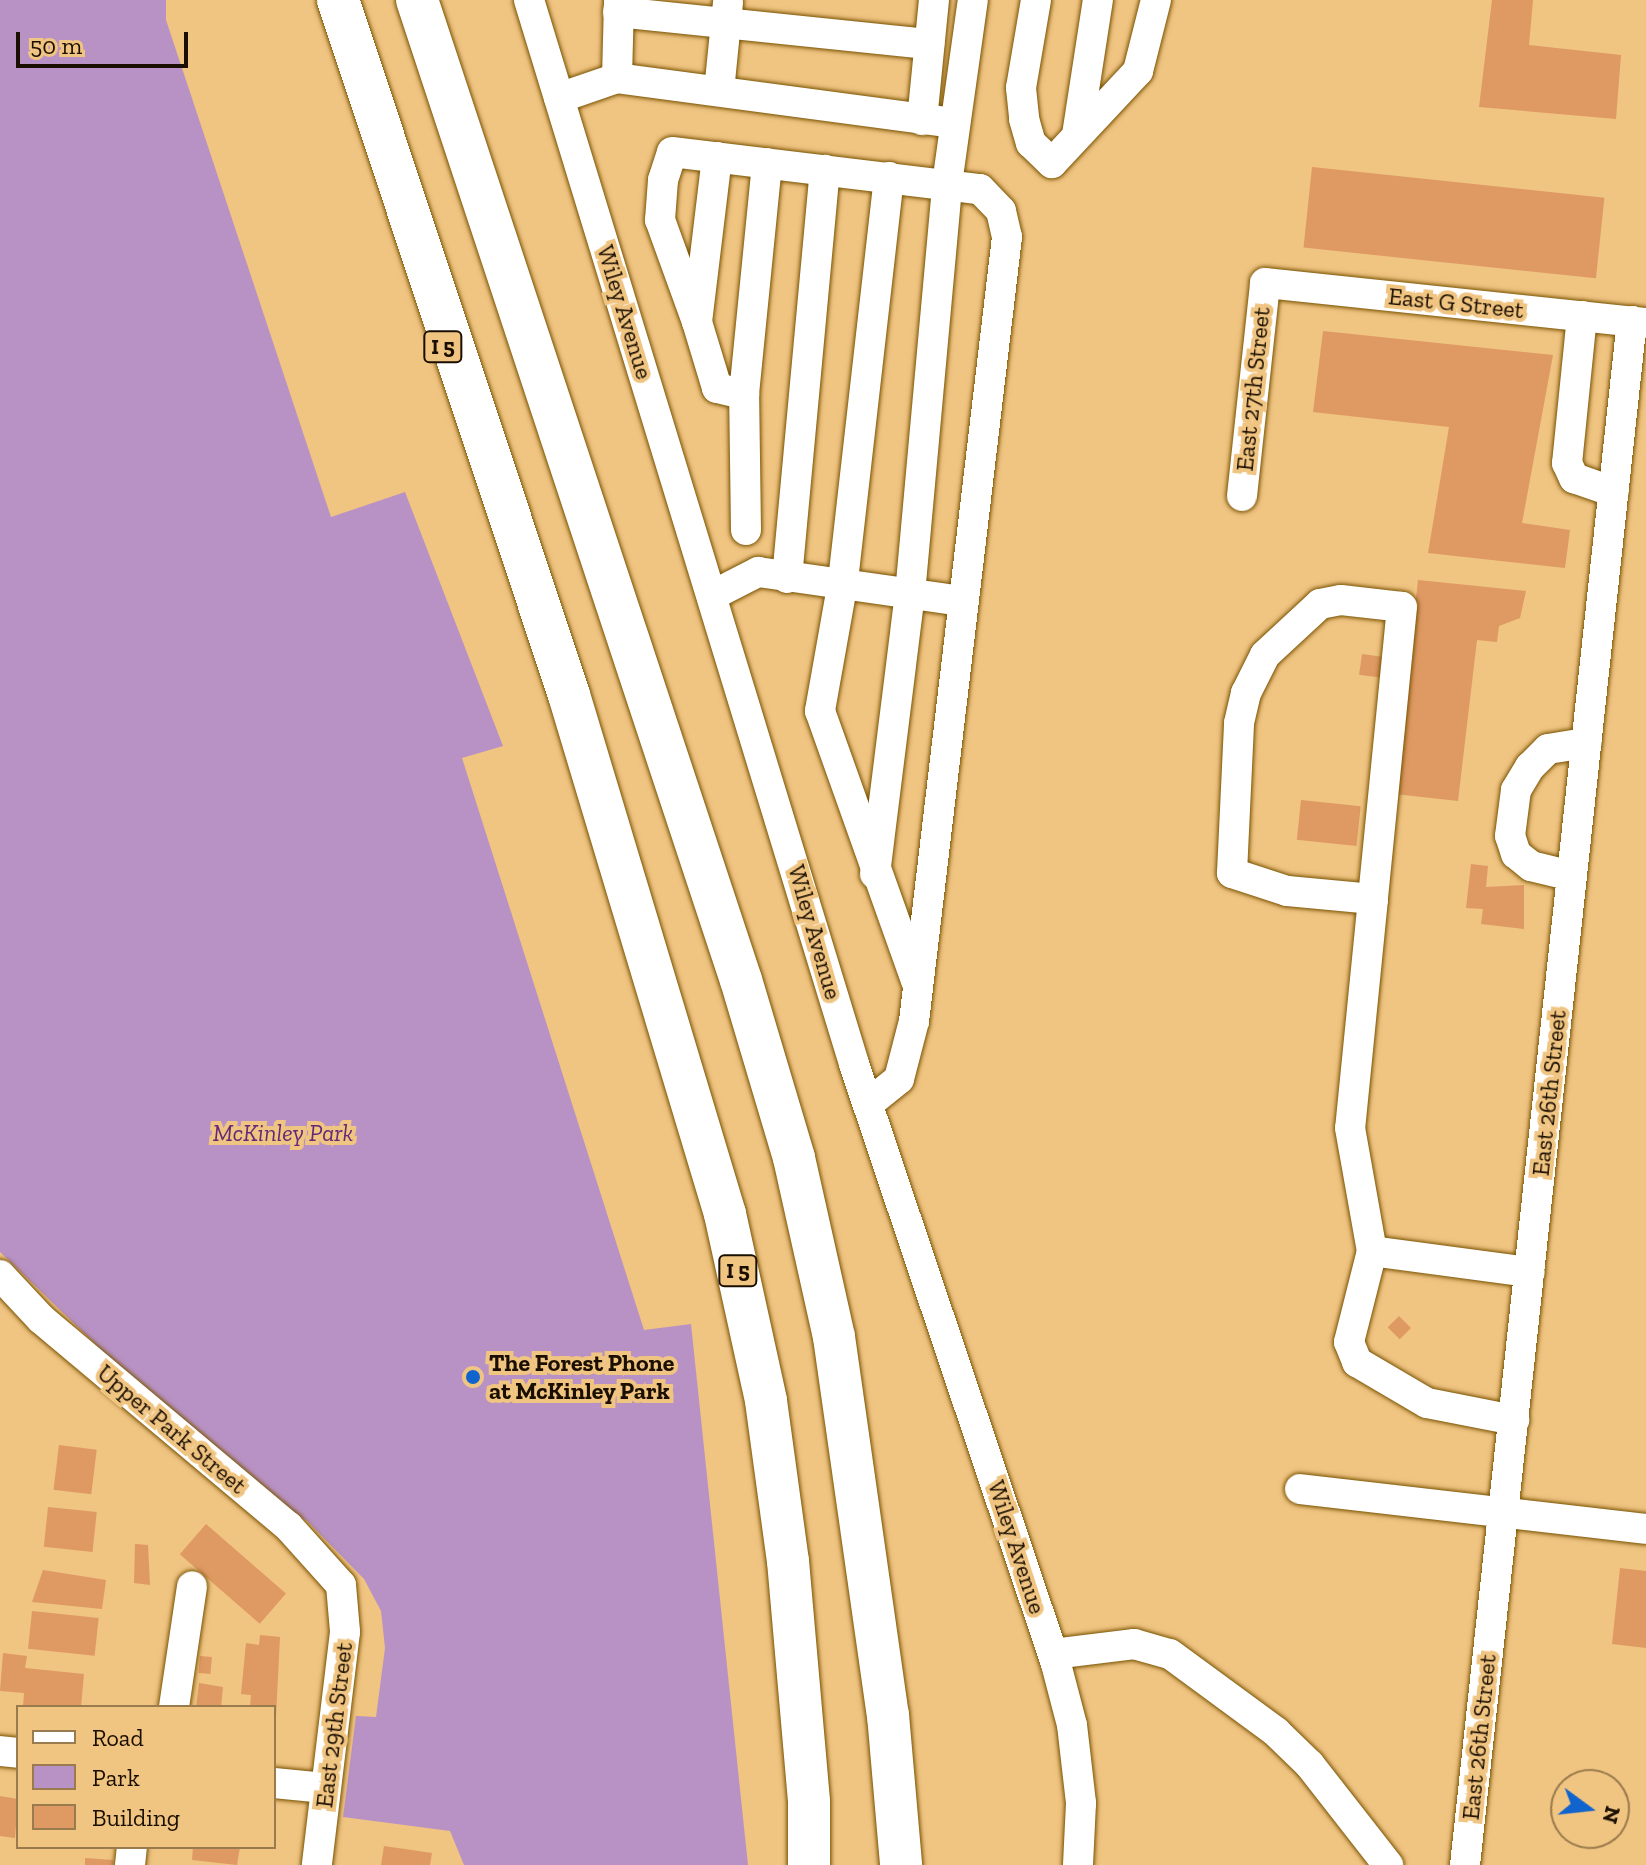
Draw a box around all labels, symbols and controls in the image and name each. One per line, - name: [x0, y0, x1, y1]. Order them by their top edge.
- scale bar: [20, 16, 192, 66]
- text: 50 m: [30, 31, 82, 60]
- street label: Wiley Avenue: [591, 241, 659, 383]
- street label: East G Street: [1387, 282, 1525, 324]
- street label: East 27th Street: [1230, 305, 1276, 473]
- road number: I 5: [423, 329, 463, 365]
- street label: Wiley Avenue: [782, 861, 848, 1003]
- street label: East 26th Street: [1526, 1009, 1572, 1177]
- park label: McKinley Park: [213, 1119, 353, 1147]
- road number: I 5: [718, 1253, 758, 1289]
- place label: The Forest Phone at McKinley Park: [489, 1349, 674, 1405]
- street label: Upper Park Street: [91, 1358, 253, 1500]
- marker: The Forest Phone at McKinley Park: [464, 1368, 482, 1386]
- street label: Wiley Avenue: [982, 1476, 1052, 1618]
- street label: East 29th Street: [310, 1641, 358, 1809]
- street label: East 26th Street: [1456, 1653, 1502, 1821]
- legend: [16, 1705, 276, 1849]
- text: Road: [92, 1723, 144, 1752]
- text: Park: [92, 1763, 140, 1792]
- north arrow: [1550, 1769, 1630, 1849]
- text: Building: [92, 1803, 180, 1832]
- text: N: [1597, 1803, 1627, 1826]

